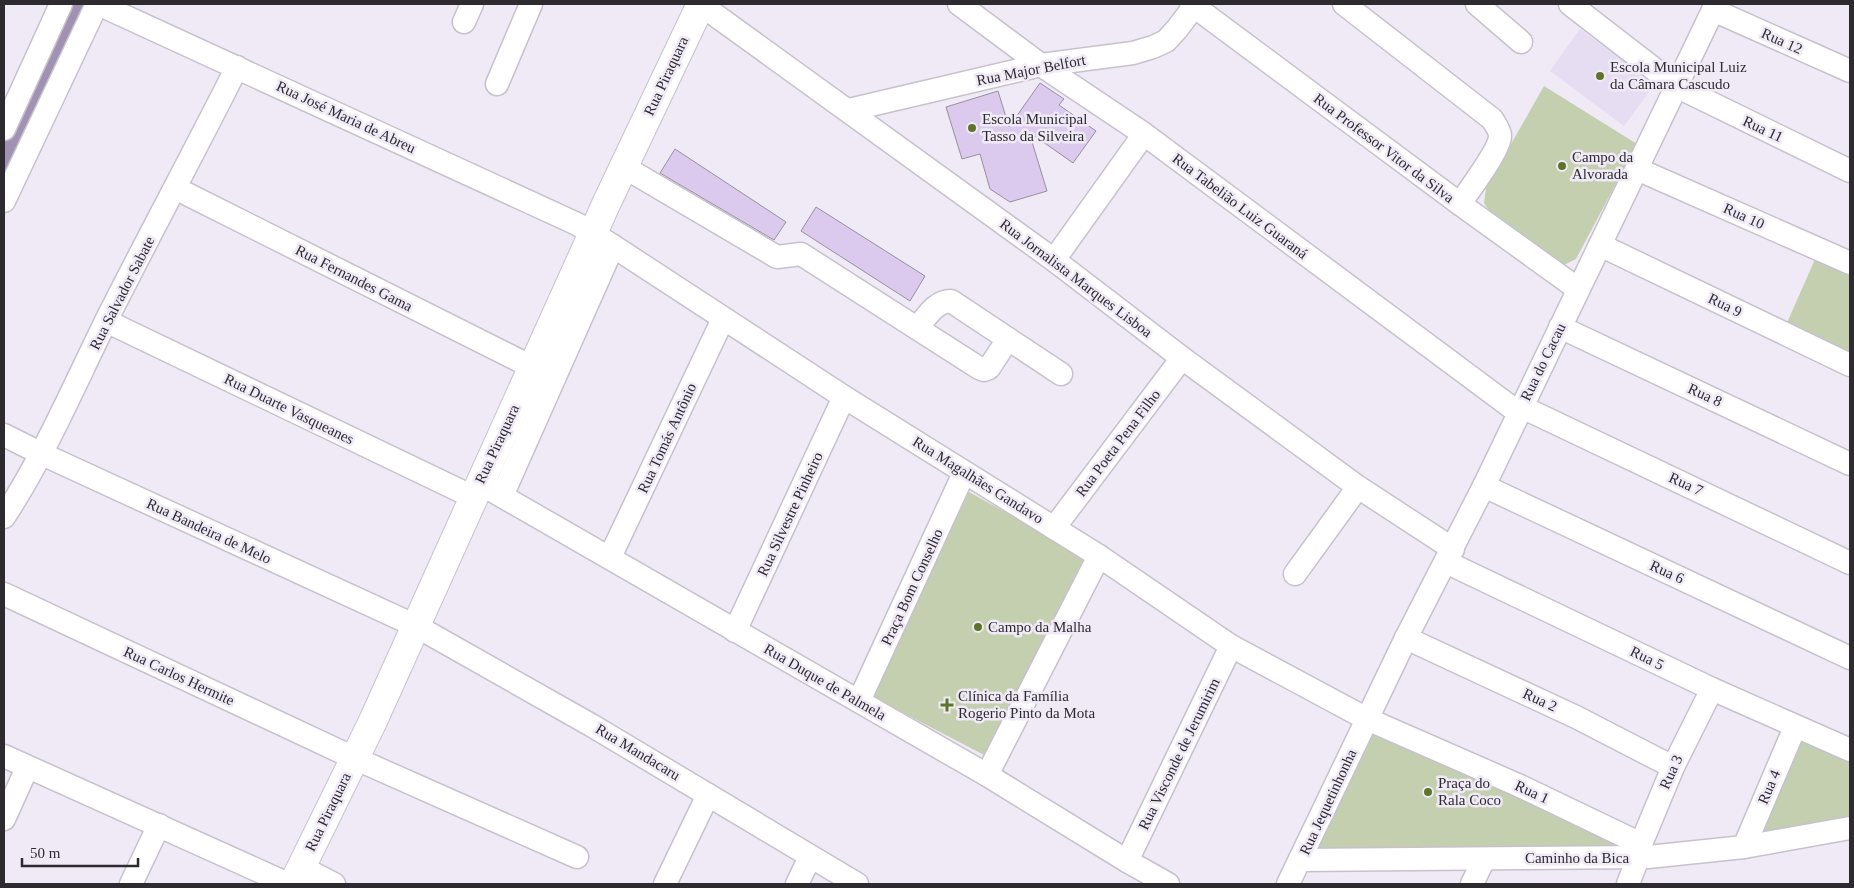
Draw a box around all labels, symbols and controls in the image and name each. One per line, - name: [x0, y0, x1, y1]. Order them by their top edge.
- street label: Rua 12: [1759, 25, 1805, 57]
- street label: Rua Piraquara: [641, 34, 691, 118]
- street label: Rua Major Belfort: [975, 51, 1088, 88]
- place label: Escola Municipal Luiz da Câmara Cascudo: [1610, 59, 1747, 92]
- marker: Escola Municipal Luiz da Câmara Cascudo: [1594, 70, 1606, 82]
- street label: Rua José Maria de Abreu: [274, 78, 419, 156]
- street label: Rua Professor Vitor da Silva: [1311, 90, 1457, 206]
- place label: Escola Municipal Tasso da Silveira: [982, 111, 1087, 144]
- street label: Rua 11: [1740, 113, 1786, 145]
- marker: Escola Municipal Tasso da Silveira: [966, 122, 978, 134]
- place label: Campo da Alvorada: [1572, 149, 1634, 182]
- street label: Rua Tabelião Luiz Guaraná: [1169, 150, 1311, 262]
- marker: Campo da Alvorada: [1556, 160, 1568, 172]
- street label: Rua 10: [1721, 200, 1767, 232]
- street label: Rua Jornalista Marques Lisboa: [997, 216, 1155, 341]
- street label: Rua Salvador Sabate: [87, 233, 158, 352]
- street label: Rua Fernandes Gama: [293, 242, 415, 315]
- street label: Rua 9: [1706, 290, 1744, 320]
- street label: Rua do Cacau: [1517, 320, 1569, 403]
- street label: Rua Duarte Vasqueanes: [222, 371, 357, 447]
- street label: Rua Tomás Antônio: [634, 380, 700, 496]
- street label: Rua 8: [1686, 380, 1724, 410]
- street label: Rua Poeta Pena Filho: [1073, 386, 1163, 500]
- street label: Rua Piraquara: [472, 402, 522, 486]
- street label: Rua Magalhães Gandavo: [910, 433, 1046, 527]
- street label: Rua Silvestre Pinheiro: [754, 449, 826, 579]
- street label: Rua 7: [1667, 469, 1706, 499]
- street label: Rua Bandeira de Melo: [144, 495, 274, 567]
- street label: Praça Bom Conselho: [878, 526, 946, 648]
- street label: Rua 6: [1648, 557, 1687, 587]
- place label: Campo da Malha: [988, 619, 1092, 635]
- marker: Campo da Malha: [972, 621, 984, 633]
- street label: Rua Duque de Palmela: [761, 641, 889, 724]
- street label: Rua Carlos Hermite: [121, 643, 237, 709]
- street label: Rua 5: [1628, 643, 1666, 673]
- street label: Rua Visconde de Jerumirim: [1135, 675, 1223, 832]
- street label: Rua 2: [1521, 685, 1559, 715]
- place label: Clínica da Família Rogerio Pinto da Mota: [958, 688, 1095, 721]
- marker: Clínica da Família Rogerio Pinto da Mota: [940, 698, 954, 712]
- street label: Rua Mandacaru: [593, 721, 683, 784]
- street label: Rua Jequetinhonha: [1297, 746, 1360, 857]
- street label: Rua 3: [1656, 753, 1686, 791]
- street label: Rua 4: [1755, 767, 1783, 806]
- street label: Rua Piraquara: [302, 770, 354, 854]
- place label: Praça do Rala Coco: [1438, 775, 1501, 808]
- street label: Rua 1: [1513, 777, 1551, 807]
- marker: Praça do Rala Coco: [1422, 786, 1434, 798]
- scale bar: [22, 836, 139, 868]
- text: 50 m: [30, 845, 61, 861]
- street label: Caminho da Bica: [1525, 850, 1629, 866]

